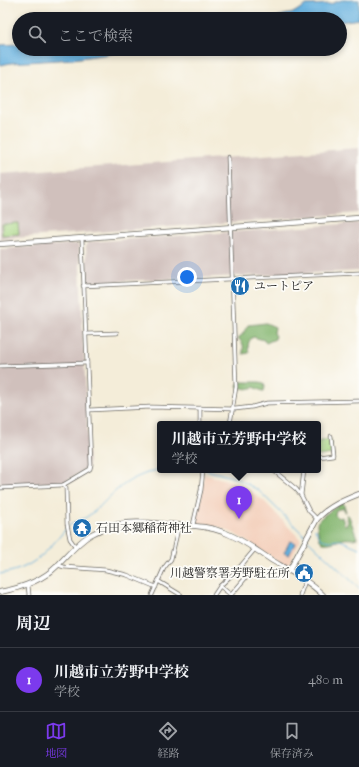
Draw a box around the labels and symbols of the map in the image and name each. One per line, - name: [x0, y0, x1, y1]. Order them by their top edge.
- your location: [177, 267, 197, 287]
- restaurant icon: ユートピア: [229, 275, 251, 297]
- place label: ユートピア: [254, 279, 314, 293]
- pin: 1: [226, 486, 252, 519]
- temple icon: 石田本郷稲荷神社: [71, 517, 93, 539]
- place label: 石田本郷稲荷神社: [96, 521, 192, 535]
- public building icon: 川越警察署芳野駐在所: [293, 562, 315, 584]
- place label: 川越警察署芳野駐在所: [170, 566, 290, 580]

